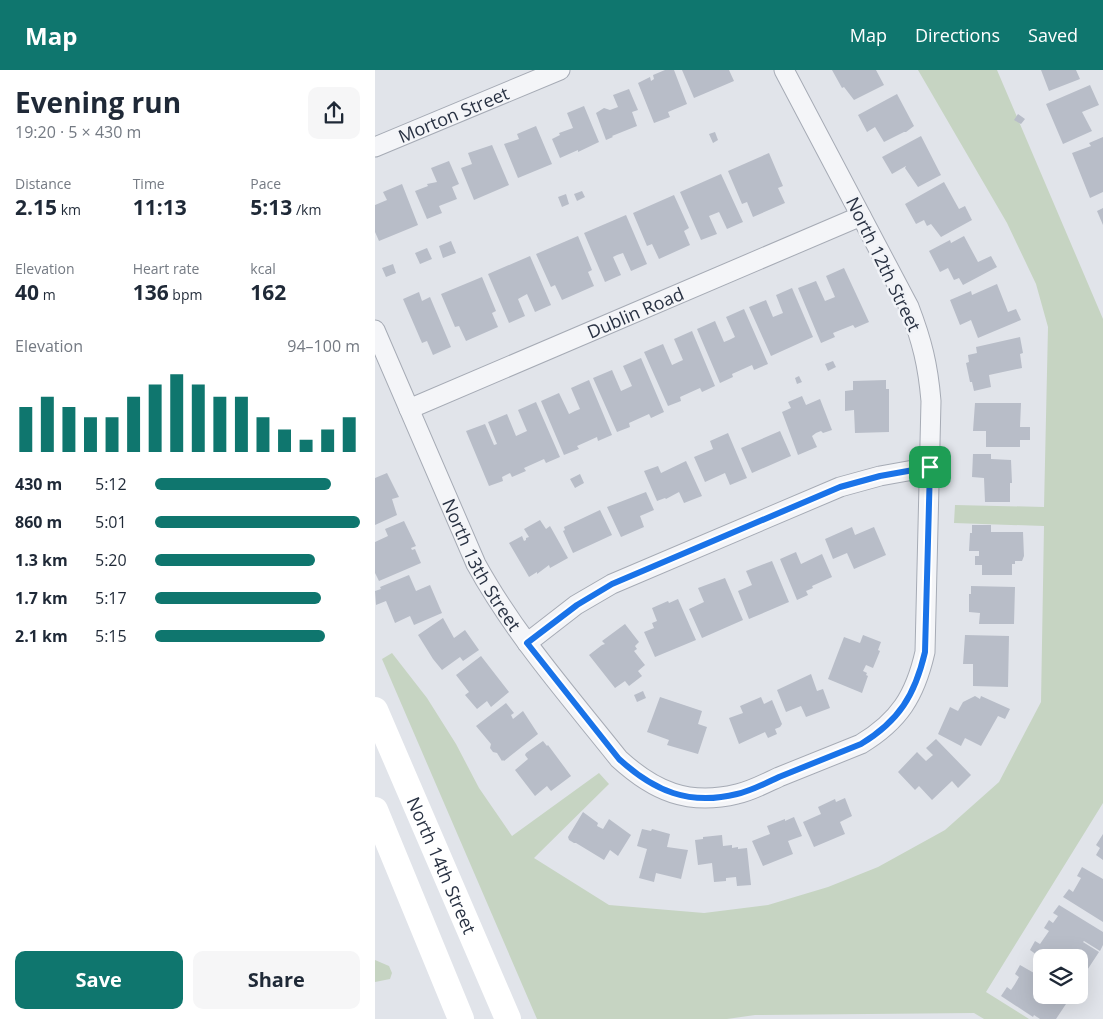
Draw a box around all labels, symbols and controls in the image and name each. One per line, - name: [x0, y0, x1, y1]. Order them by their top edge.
- text: Map: [25, 19, 77, 52]
- text: Map: [850, 23, 887, 47]
- text: Directions: [915, 23, 1000, 47]
- text: Saved: [1028, 23, 1078, 47]
- street label: Morton Street: [395, 81, 512, 148]
- text: Evening run: [15, 83, 181, 121]
- button: share: [308, 87, 360, 139]
- text: 19:20 · 5 × 430 m: [15, 121, 141, 143]
- text: Distance: [15, 174, 71, 193]
- text: Time: [133, 174, 165, 193]
- text: Pace: [250, 174, 281, 193]
- text: 2.15: [15, 193, 57, 221]
- text: 11:13: [133, 193, 187, 221]
- text: 5:13: [250, 193, 292, 221]
- street label: North 12th Street: [841, 193, 927, 335]
- text: km: [57, 200, 81, 219]
- text: /km: [292, 200, 321, 219]
- text: Elevation: [15, 259, 74, 278]
- text: Heart rate: [133, 259, 199, 278]
- text: kcal: [250, 259, 276, 278]
- text: 40: [15, 278, 39, 306]
- text: 136: [133, 278, 169, 306]
- text: 162: [250, 278, 286, 306]
- street label: Dublin Road: [583, 281, 687, 344]
- text: m: [39, 285, 56, 304]
- text: bpm: [169, 285, 202, 304]
- text: Elevation: [15, 335, 83, 357]
- text: 94–100 m: [287, 335, 360, 357]
- pin: [909, 446, 951, 488]
- icon: arrive: [916, 453, 944, 481]
- text: 430 m: [15, 473, 62, 495]
- text: 5:12: [95, 473, 127, 495]
- street label: North 13th Street: [437, 495, 527, 636]
- text: 860 m: [15, 511, 62, 533]
- text: 5:01: [95, 511, 127, 533]
- text: 1.3 km: [15, 549, 68, 571]
- text: 5:20: [95, 549, 127, 571]
- text: 1.7 km: [15, 587, 68, 609]
- text: 5:17: [95, 587, 127, 609]
- text: 2.1 km: [15, 625, 68, 647]
- text: 5:15: [95, 625, 127, 647]
- street label: North 14th Street: [402, 793, 482, 937]
- map controls: [1033, 949, 1088, 1004]
- button: layers: [1033, 949, 1088, 1004]
- button: Save: [15, 951, 183, 1009]
- button: Share: [193, 951, 360, 1009]

